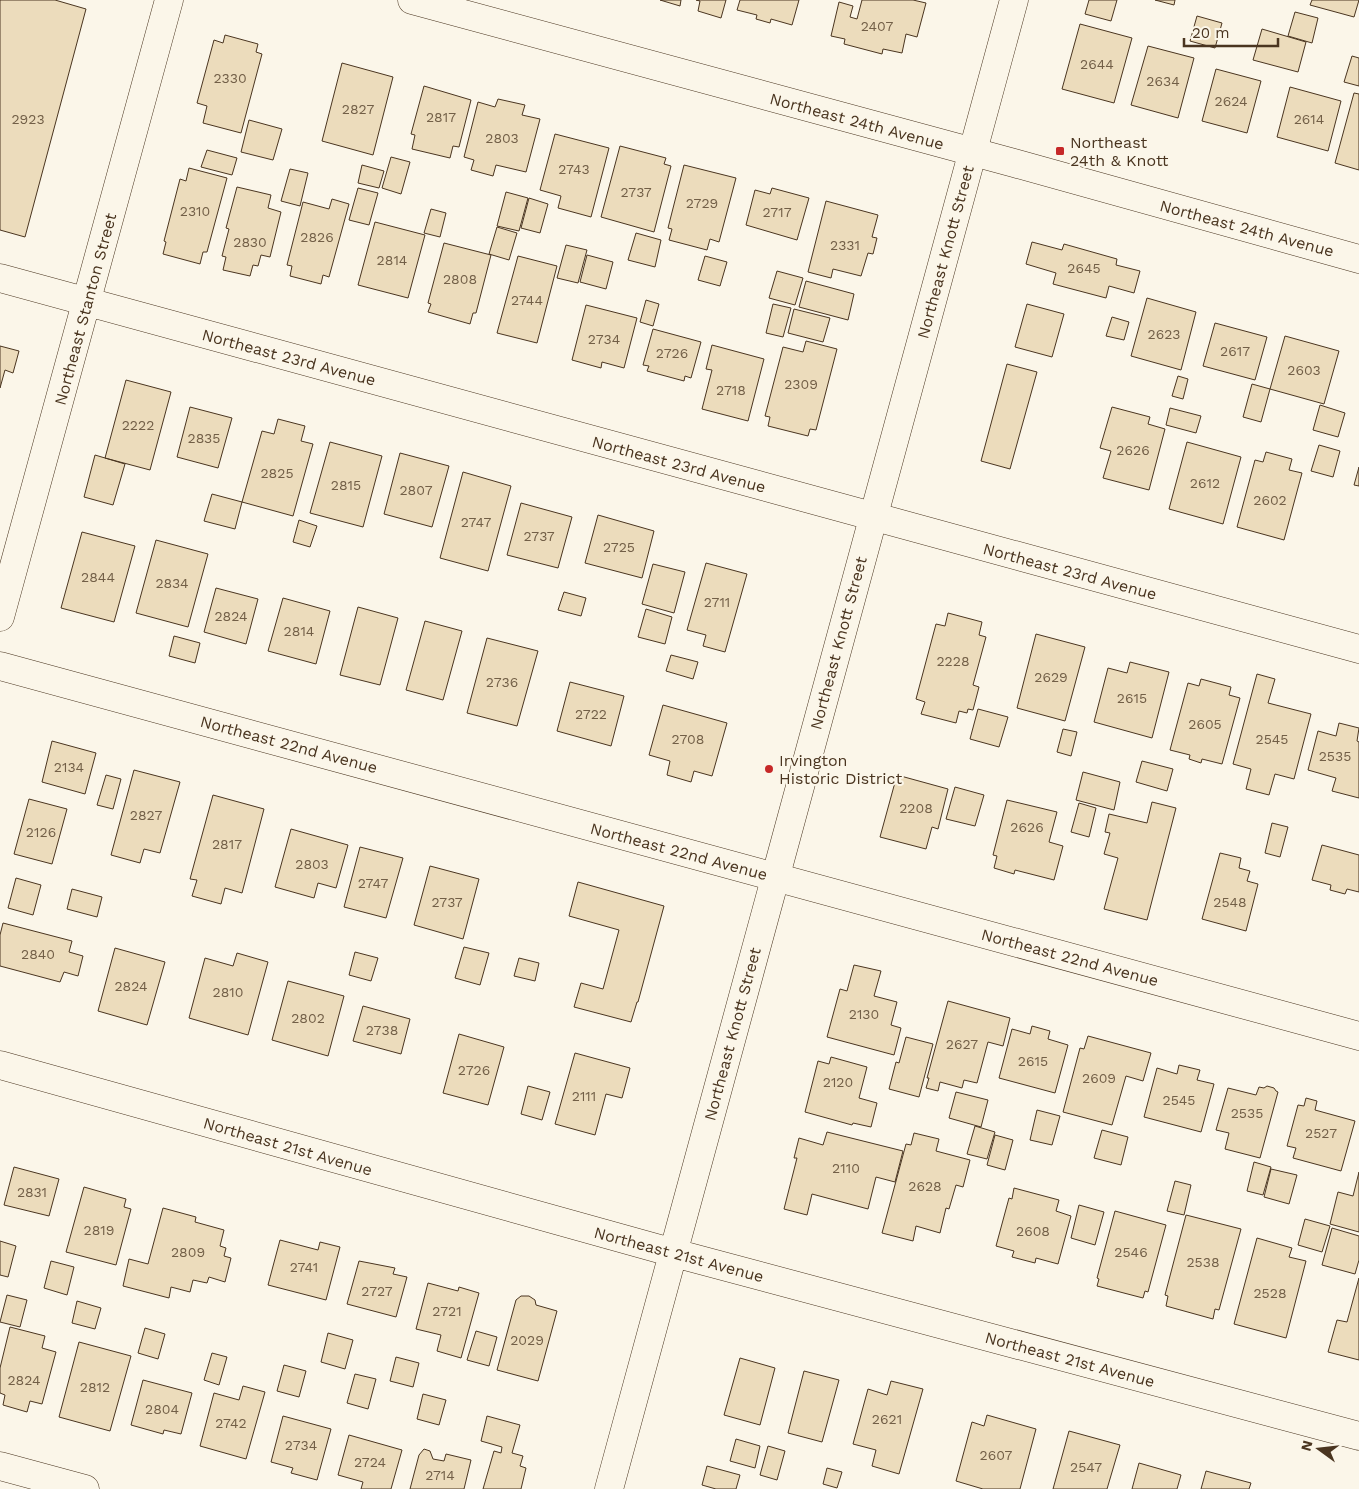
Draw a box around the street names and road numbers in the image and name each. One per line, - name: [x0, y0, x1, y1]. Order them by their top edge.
- street label: Northeast 24th Avenue: [768, 89, 946, 154]
- street label: Northeast Knott Street: [913, 163, 978, 341]
- street label: Northeast 24th Avenue: [1158, 196, 1336, 261]
- street label: Northeast Stanton Street: [51, 211, 120, 407]
- street label: Northeast 23rd Avenue: [200, 325, 378, 390]
- street label: Northeast 23rd Avenue: [590, 432, 768, 497]
- street label: Northeast 23rd Avenue: [981, 539, 1159, 604]
- street label: Northeast Knott Street: [806, 554, 871, 732]
- street label: Northeast 22nd Avenue: [198, 712, 380, 777]
- street label: Northeast 22nd Avenue: [588, 819, 770, 884]
- street label: Northeast 22nd Avenue: [979, 925, 1161, 990]
- street label: Northeast Knott Street: [700, 945, 765, 1123]
- street label: Northeast 21st Avenue: [201, 1113, 375, 1180]
- street label: Northeast 21st Avenue: [592, 1223, 766, 1286]
- street label: Northeast 21st Avenue: [983, 1328, 1157, 1391]

